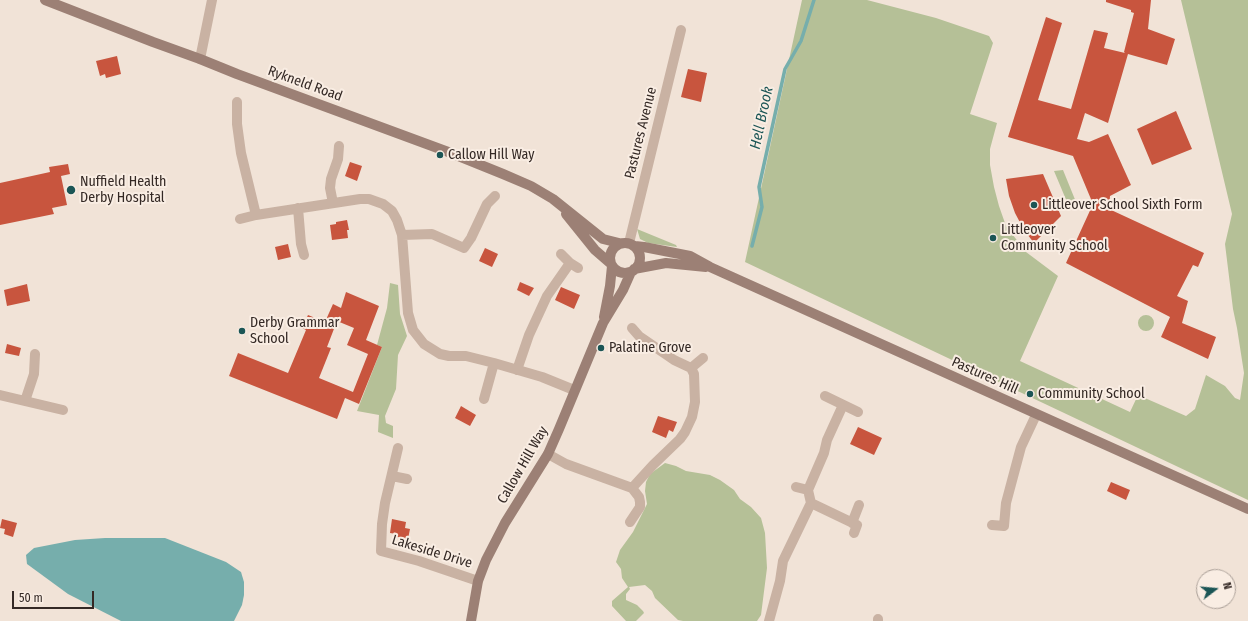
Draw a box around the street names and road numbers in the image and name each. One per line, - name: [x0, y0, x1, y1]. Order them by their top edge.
- street label: Rykneld Road: [265, 63, 345, 105]
- street label: Pastures Avenue: [621, 85, 661, 181]
- street label: Pastures Hill: [949, 354, 1021, 398]
- street label: Callow Hill Way: [494, 423, 552, 507]
- street label: Lakeside Drive: [390, 532, 474, 572]

